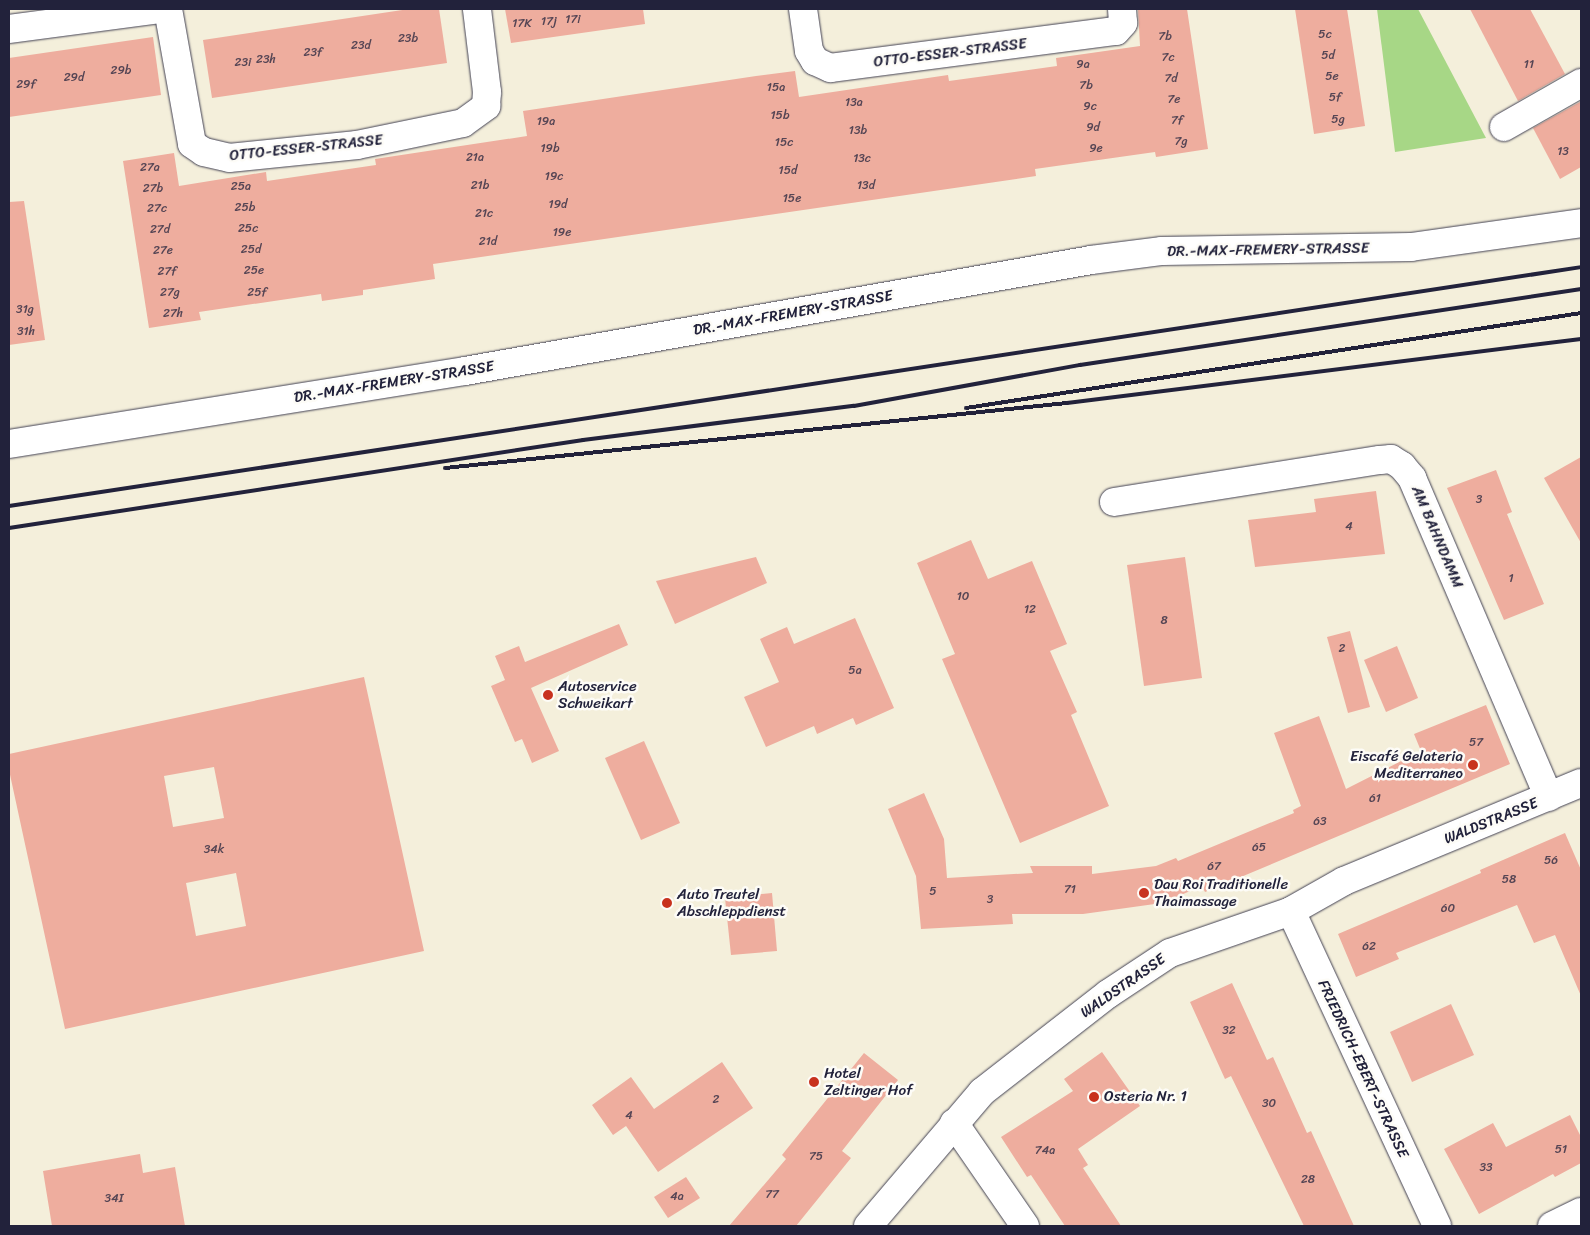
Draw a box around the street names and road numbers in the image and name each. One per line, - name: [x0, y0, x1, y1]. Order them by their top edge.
- street label: OTTO-ESSER-STRASSE: [873, 35, 1027, 71]
- street label: OTTO-ESSER-STRASSE: [229, 131, 383, 165]
- street label: DR.-MAX-FREMERY-STRASSE: [1167, 239, 1369, 261]
- street label: DR.-MAX-FREMERY-STRASSE: [692, 287, 894, 339]
- street label: DR.-MAX-FREMERY-STRASSE: [293, 357, 495, 407]
- street label: AM BAHNDAMM: [1407, 483, 1467, 591]
- street label: WALDSTRASSE: [1442, 794, 1540, 848]
- street label: WALDSTRASSE: [1077, 950, 1169, 1022]
- street label: FRIEDRICH-EBERT-STRASSE: [1314, 977, 1412, 1161]

